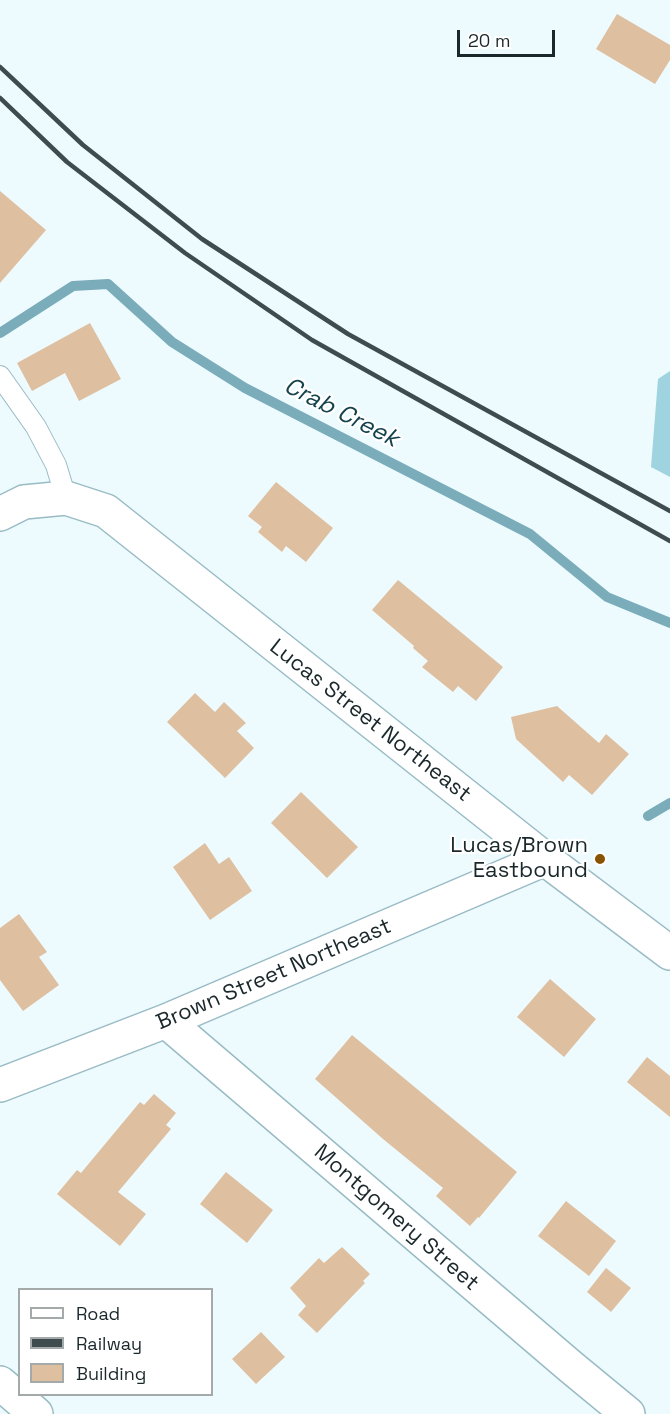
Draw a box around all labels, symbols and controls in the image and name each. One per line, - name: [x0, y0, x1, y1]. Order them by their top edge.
- scale bar: [460, 18, 558, 56]
- text: 20 m: [468, 29, 511, 52]
- water label: Crab Creek: [279, 372, 403, 454]
- street label: Lucas Street Northeast: [264, 634, 476, 808]
- place label: Lucas/Brown Eastbound: [450, 833, 588, 884]
- marker: Lucas/Brown Eastbound: [593, 852, 607, 866]
- street label: Brown Street Northeast: [153, 913, 395, 1037]
- street label: Montgomery Street: [308, 1139, 484, 1297]
- legend: [18, 1288, 213, 1396]
- text: Road: [76, 1302, 120, 1325]
- text: Railway: [76, 1332, 142, 1355]
- text: Building: [76, 1362, 146, 1385]

